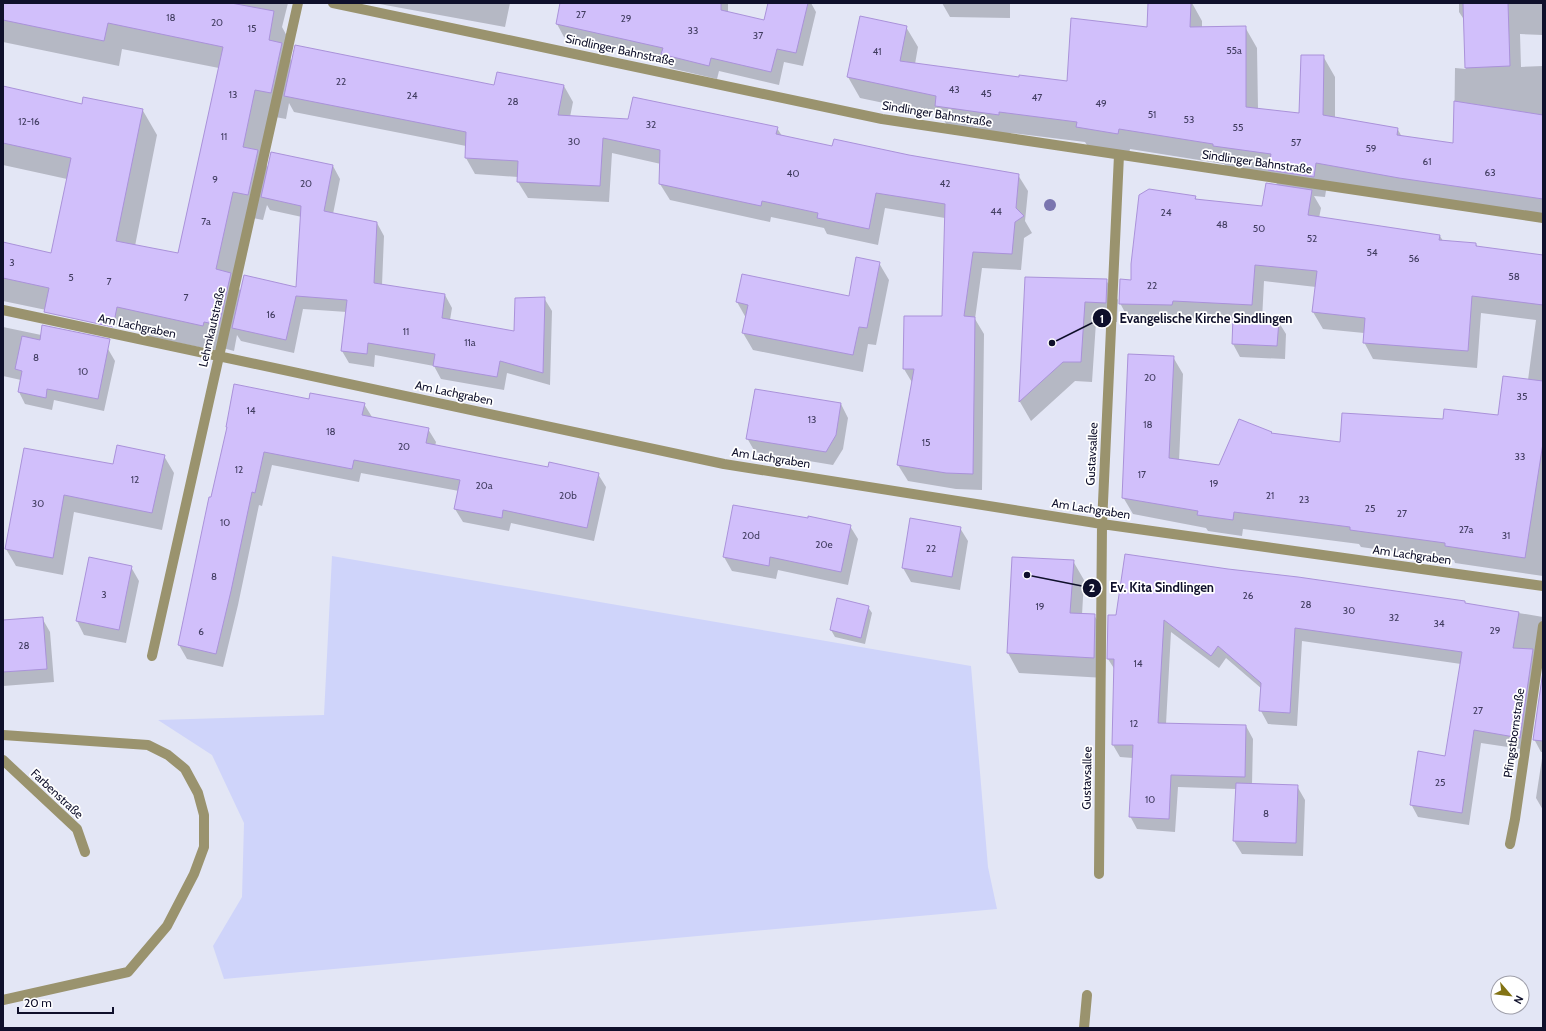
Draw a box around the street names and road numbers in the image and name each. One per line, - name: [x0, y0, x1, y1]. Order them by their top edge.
- street label: Sindlinger Bahnstraße: [564, 31, 676, 68]
- street label: Sindlinger Bahnstraße: [881, 97, 993, 130]
- street label: Sindlinger Bahnstraße: [1201, 146, 1313, 177]
- street label: Lehmkautstraße: [195, 285, 228, 369]
- street label: Am Lachgraben: [97, 310, 178, 341]
- street label: Am Lachgraben: [414, 377, 495, 408]
- street label: Gustavsallee: [1082, 422, 1101, 486]
- street label: Am Lachgraben: [731, 444, 812, 471]
- street label: Am Lachgraben: [1051, 495, 1132, 522]
- street label: Am Lachgraben: [1372, 542, 1453, 567]
- street label: Pfingstbornstraße: [1500, 687, 1527, 779]
- street label: Gustavsallee: [1078, 746, 1095, 810]
- street label: Farbenstraße: [28, 766, 87, 822]

